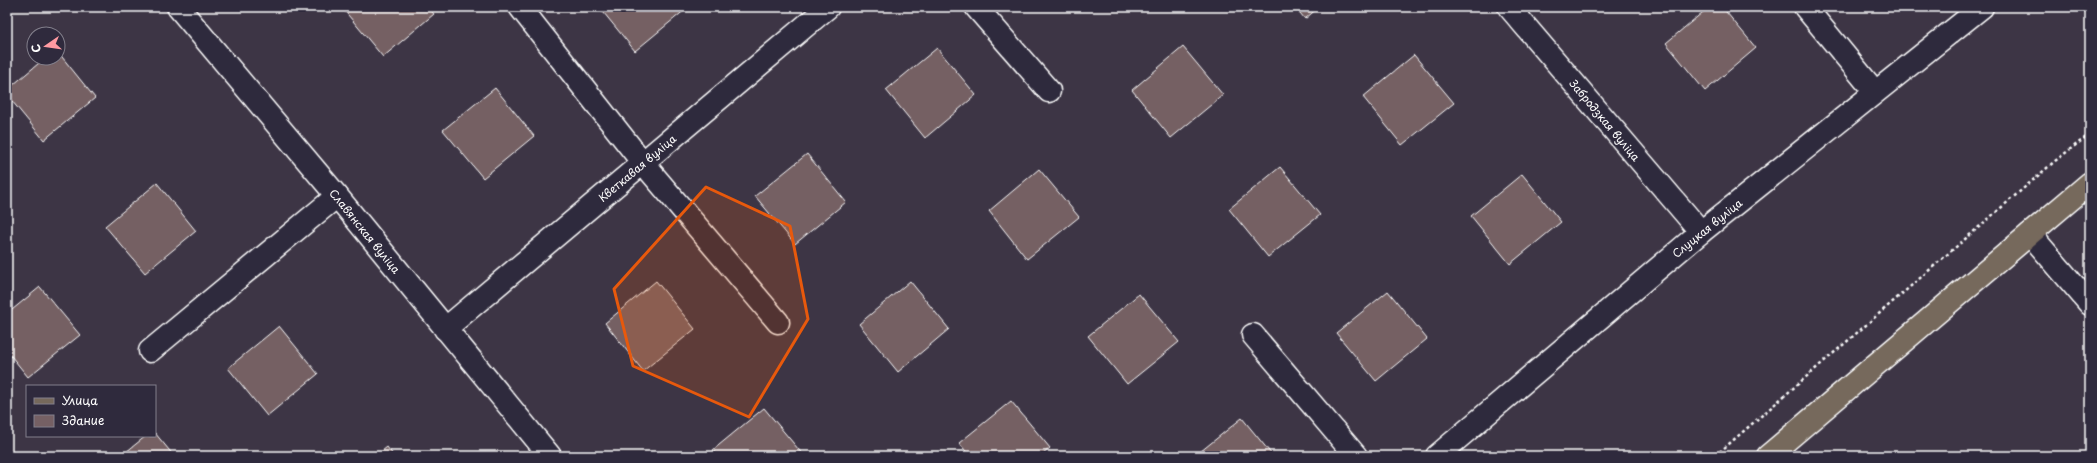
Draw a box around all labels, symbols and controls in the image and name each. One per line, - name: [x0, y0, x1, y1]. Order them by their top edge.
- north arrow: [26, 26, 66, 66]
- text: С: [27, 42, 45, 54]
- street label: Забродзкая вуліца: [1565, 75, 1645, 165]
- street label: Кветкавая вуліца: [594, 130, 680, 206]
- street label: Славянская вуліца: [325, 185, 405, 277]
- street label: Слуцкая вуліца: [1668, 194, 1746, 262]
- legend: [26, 385, 156, 437]
- text: Улица: [62, 391, 98, 409]
- text: Здание: [62, 411, 104, 429]

